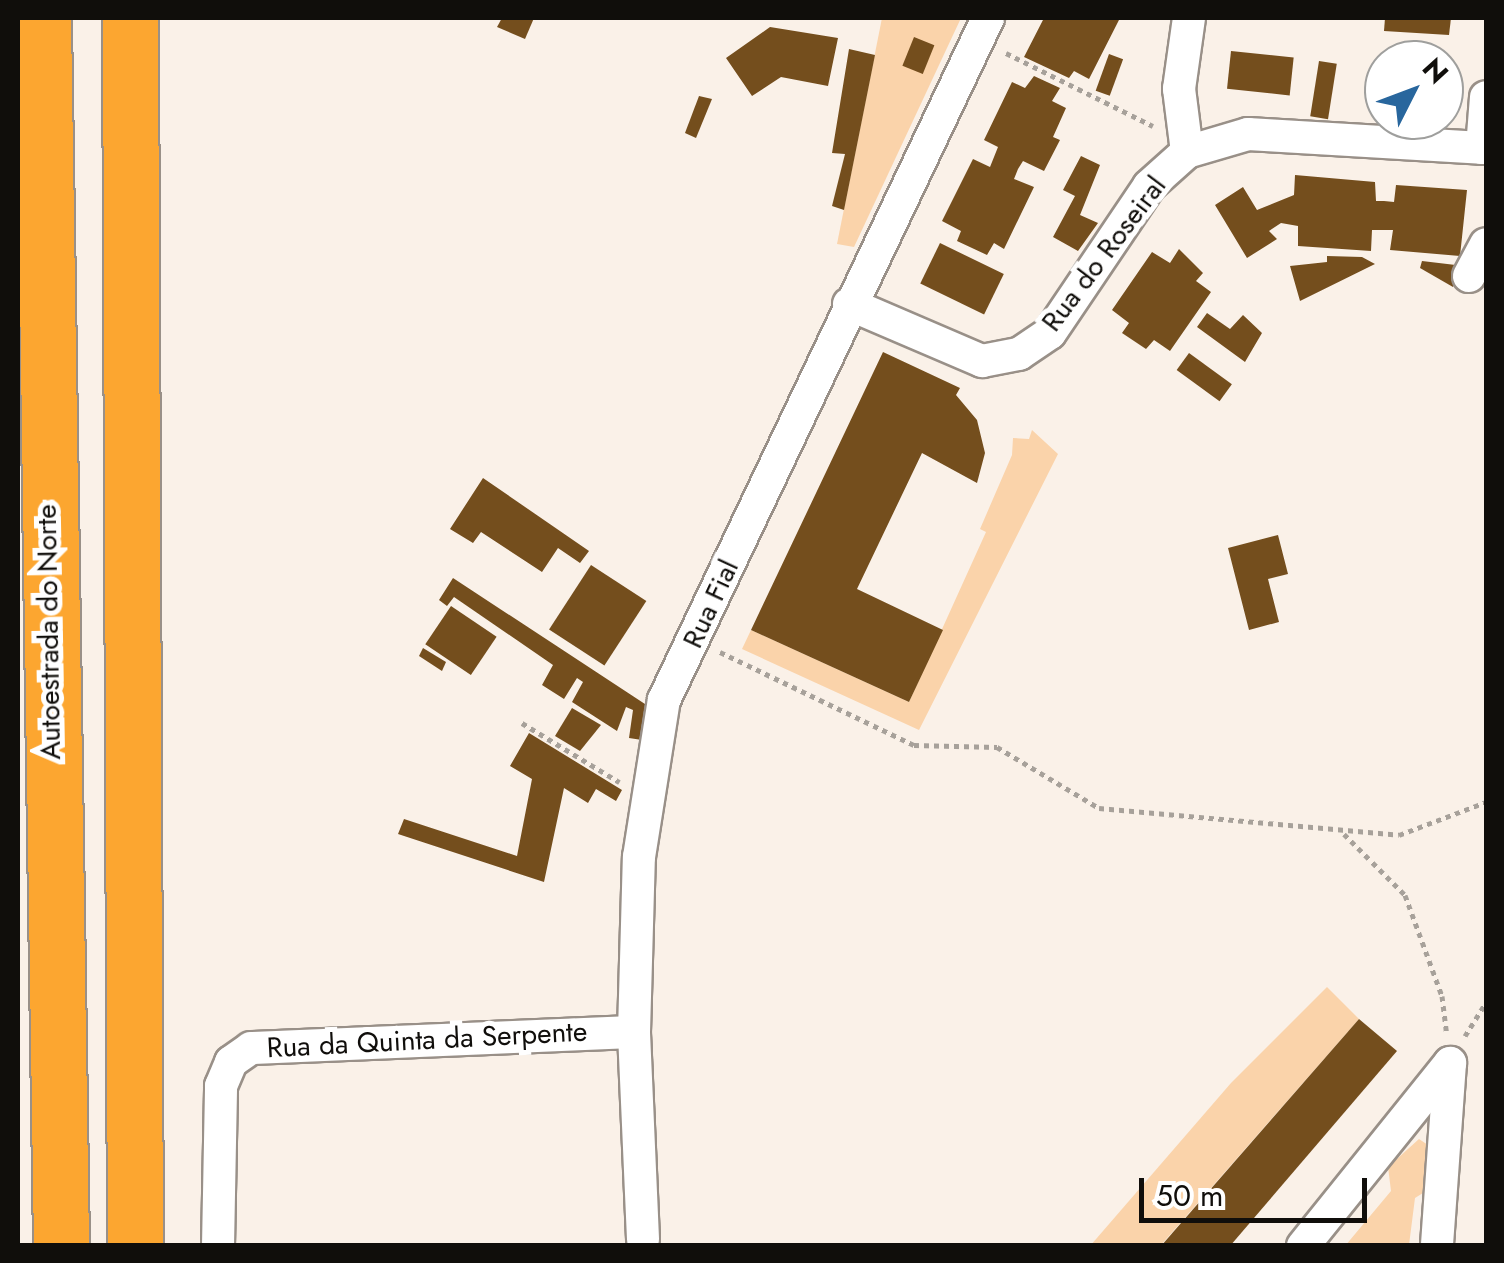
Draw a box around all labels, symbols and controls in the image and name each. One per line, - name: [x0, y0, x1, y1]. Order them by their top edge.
- north arrow: [1364, 40, 1464, 140]
- text: N: [1413, 49, 1458, 93]
- street label: Rua do Roseiral: [1035, 170, 1173, 338]
- street label: Autoestrada do Norte: [30, 504, 68, 760]
- street label: Rua Fial: [676, 555, 746, 653]
- street label: Rua da Quinta da Serpente: [266, 1015, 588, 1065]
- scale bar: [1144, 1158, 1372, 1220]
- text: 50 m: [1156, 1174, 1223, 1217]

